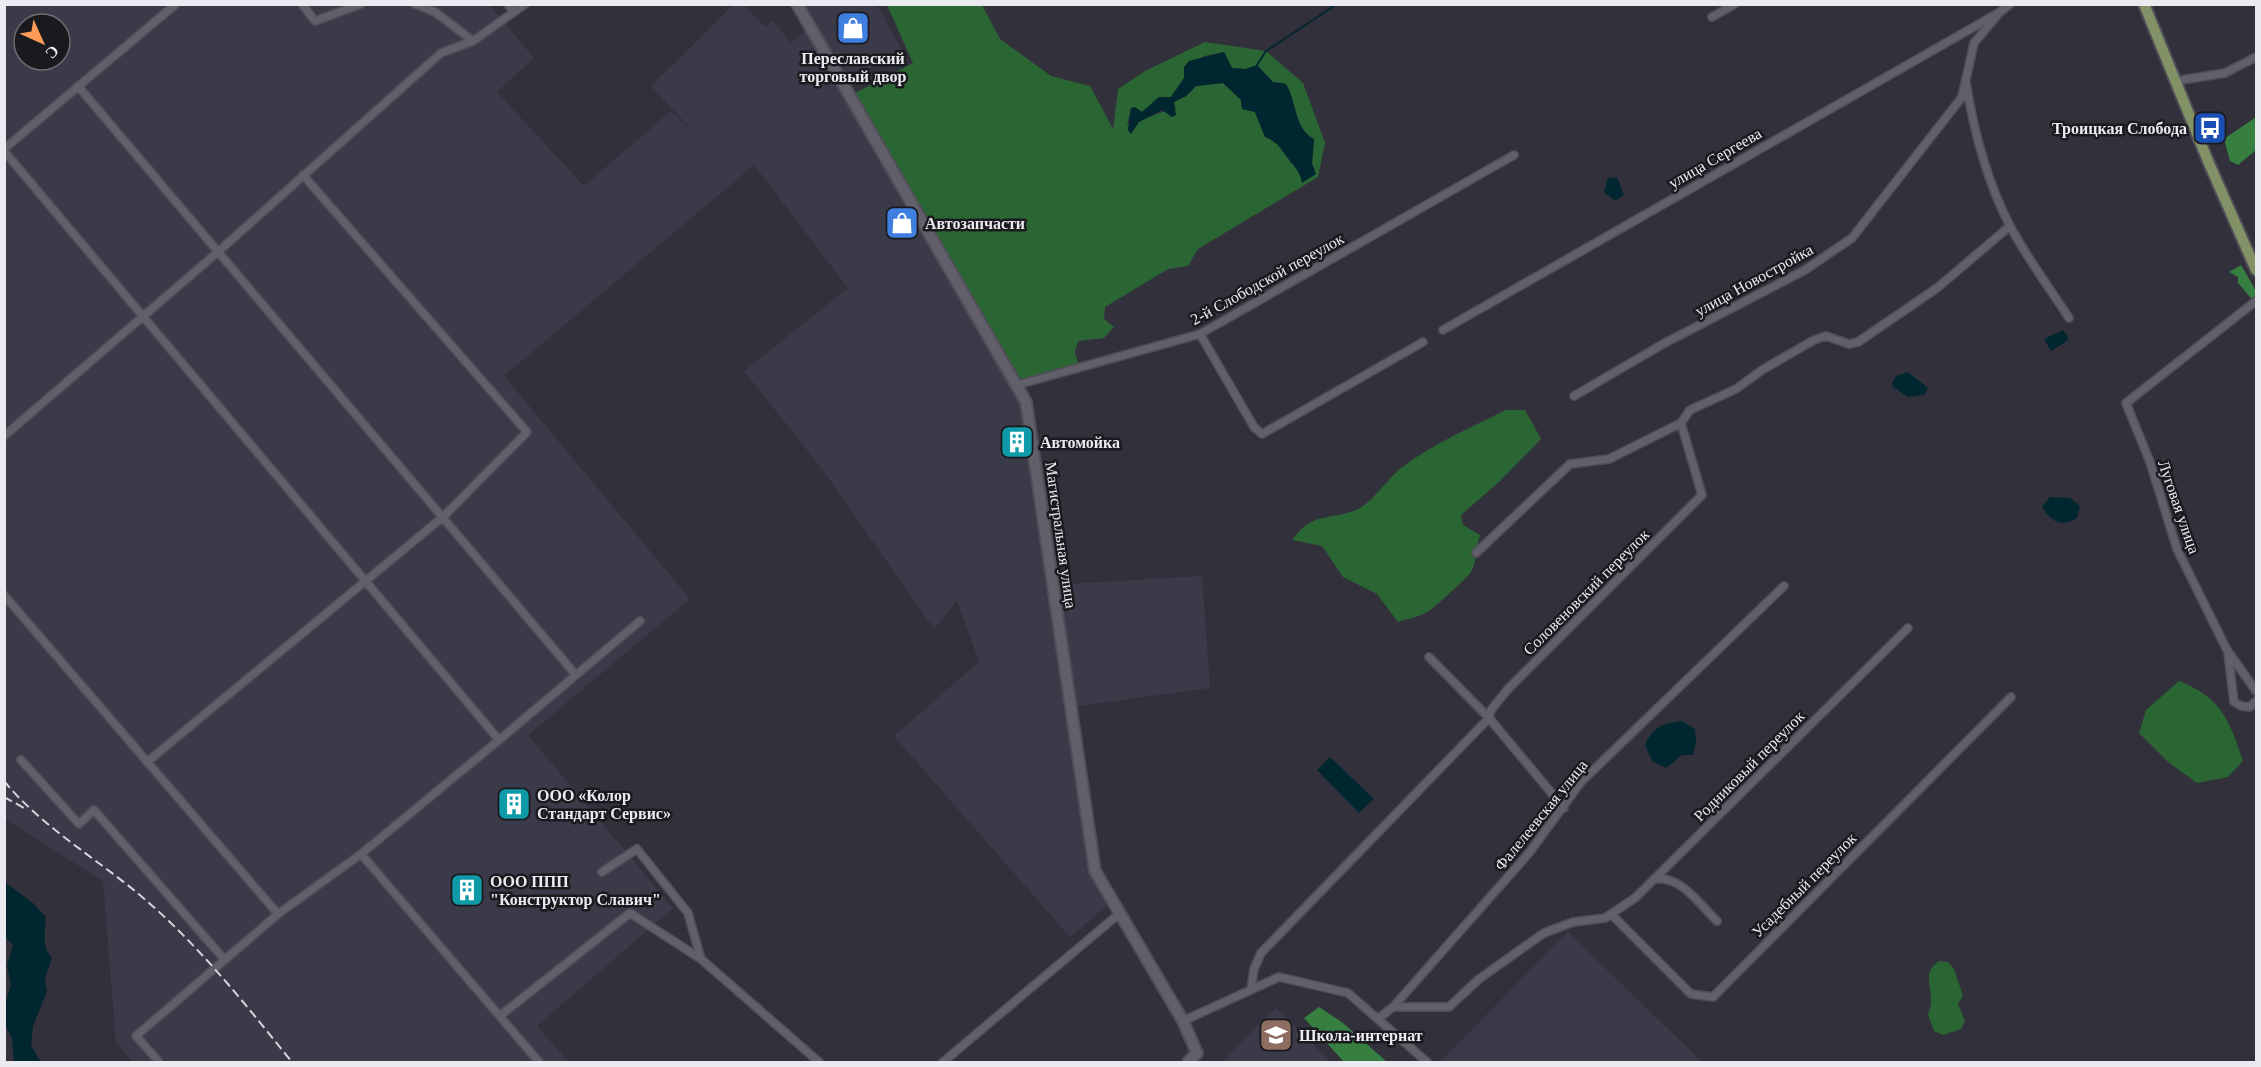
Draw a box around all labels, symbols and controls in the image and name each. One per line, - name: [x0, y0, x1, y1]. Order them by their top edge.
- shop icon: Переславский торговый двор: [835, 10, 871, 46]
- north arrow: [12, 12, 72, 72]
- text: С: [42, 42, 62, 62]
- place label: Переславский торговый двор: [800, 50, 907, 86]
- bus stop icon: Троицкая Слобода: [2192, 110, 2228, 146]
- place label: Троицкая Слобода: [2052, 120, 2187, 138]
- street label: улица Сергеева: [1666, 125, 1765, 192]
- shop icon: Автозапчасти: [884, 205, 920, 241]
- place label: Автозапчасти: [925, 215, 1025, 232]
- street label: 2-й Слободской переулок: [1187, 230, 1347, 329]
- street label: улица Новостройка: [1692, 240, 1817, 320]
- building icon: Автомойка: [999, 424, 1035, 460]
- place label: Автомойка: [1040, 434, 1120, 451]
- street label: Луговая улица: [2154, 458, 2203, 556]
- street label: Магистральная улица: [1041, 461, 1080, 610]
- street label: Соловеновский переулок: [1520, 526, 1653, 659]
- street label: Родниковый переулок: [1690, 707, 1808, 825]
- street label: Фалелеевская улица: [1491, 756, 1592, 874]
- building icon: ООО «Колор Стандарт Сервис»: [496, 786, 532, 822]
- place label: ООО «Колор Стандарт Сервис»: [537, 787, 671, 823]
- street label: Усадебный переулок: [1748, 829, 1861, 941]
- building icon: ООО ППП "Конструктор Славич": [449, 872, 485, 908]
- place label: ООО ППП "Конструктор Славич": [490, 873, 661, 909]
- school or university icon: Школа-интернат: [1258, 1017, 1294, 1053]
- place label: Школа-интернат: [1299, 1027, 1423, 1045]

